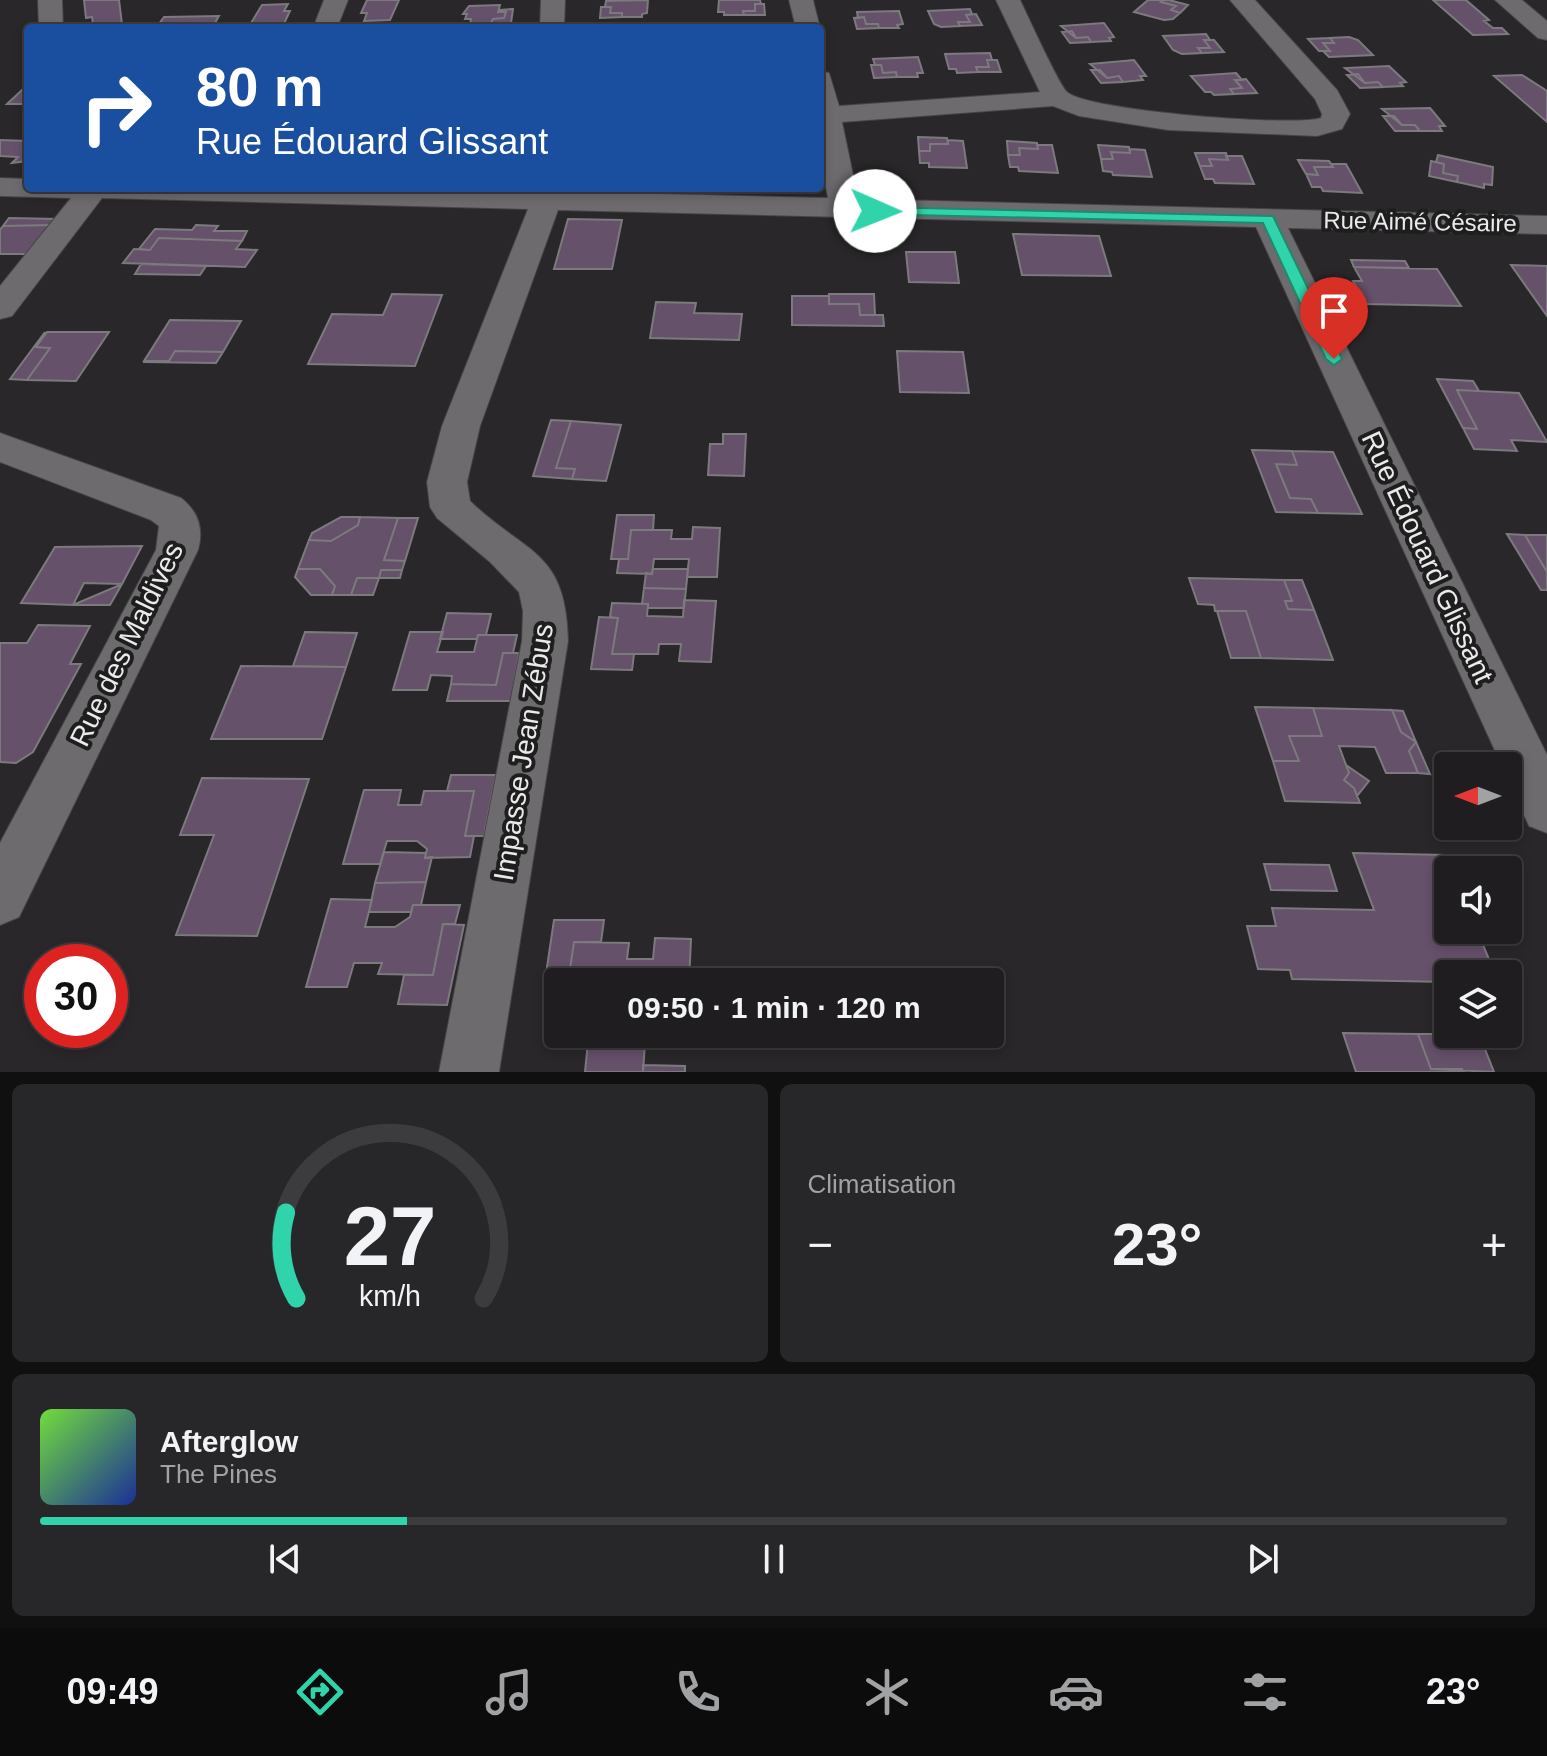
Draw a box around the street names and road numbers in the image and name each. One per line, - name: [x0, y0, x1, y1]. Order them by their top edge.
- street label: Rue Aimé Césaire: [1323, 206, 1517, 237]
- street label: Rue Édouard Glissant: [1356, 427, 1500, 688]
- street label: Rue des Maldives: [64, 537, 189, 751]
- street label: Impasse Jean Zébus: [488, 621, 559, 883]

